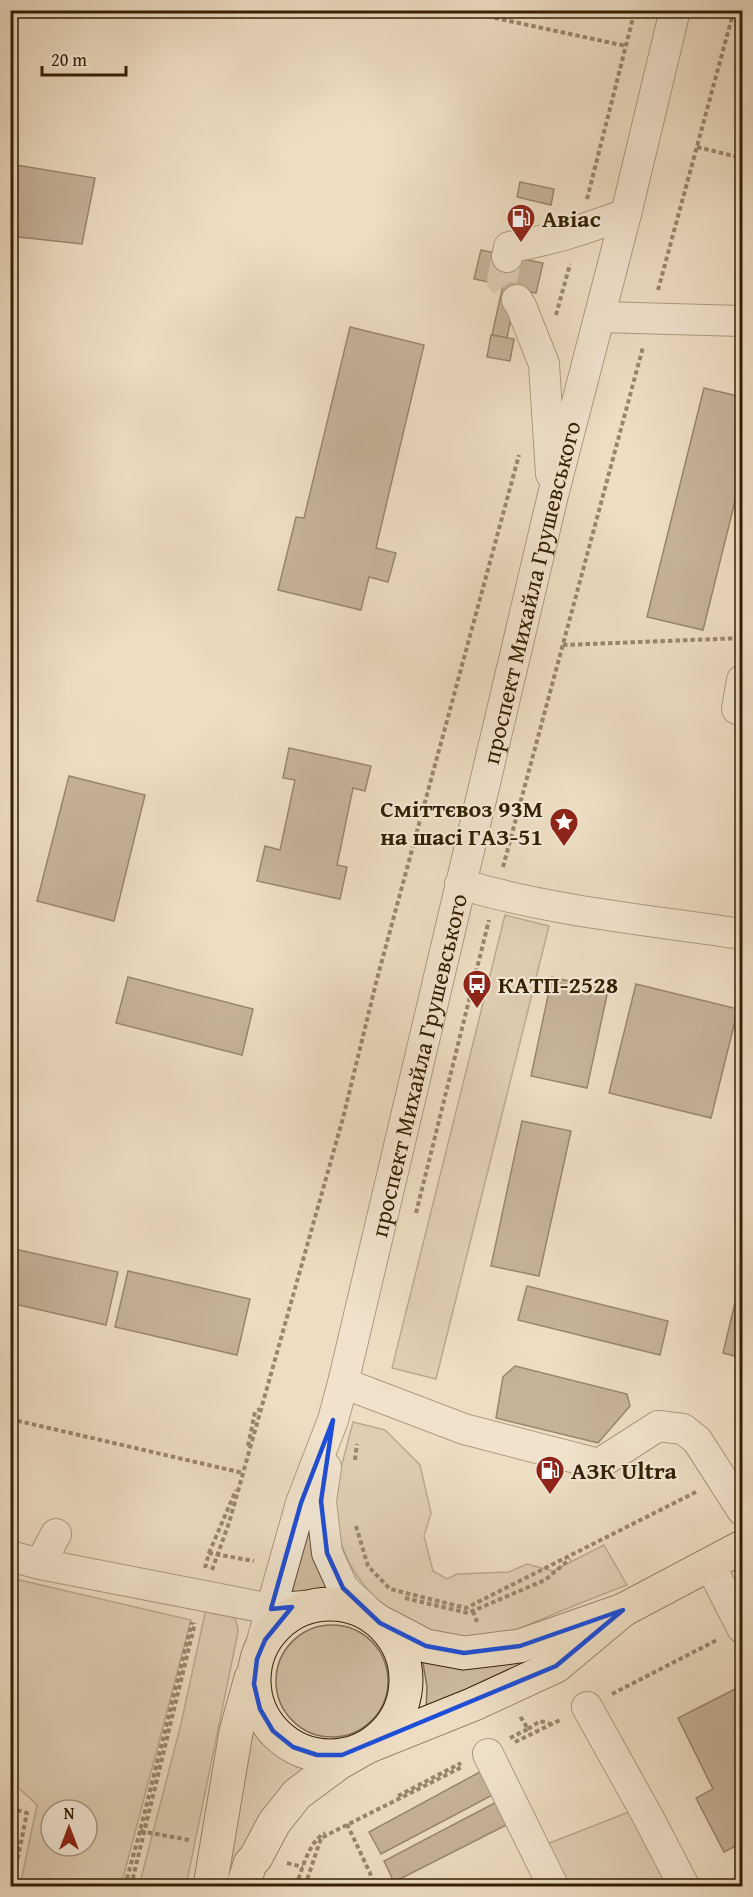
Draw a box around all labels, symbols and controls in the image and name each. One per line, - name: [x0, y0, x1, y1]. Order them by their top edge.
- scale bar: [42, 39, 126, 77]
- text: 20 m: [51, 46, 87, 73]
- place label: Авіас: [542, 201, 601, 236]
- fuel station icon: Авіас: [505, 202, 537, 244]
- street label: проспект Михайла Грушевського: [472, 417, 589, 767]
- place label: Сміттєвоз 93М на шасі ГАЗ-51: [380, 791, 543, 854]
- place icon: Сміттєвоз 93М на шасі ГАЗ-51: [548, 806, 580, 848]
- street label: проспект Михайла Грушевського: [361, 890, 476, 1240]
- place label: КАТП-2528: [498, 967, 618, 1002]
- bus stop icon: КАТП-2528: [461, 968, 493, 1010]
- place label: АЗК Ultra: [571, 1453, 678, 1488]
- fuel station icon: АЗК Ultra: [534, 1454, 566, 1496]
- north arrow: [39, 1798, 99, 1858]
- text: N: [64, 1801, 75, 1825]

